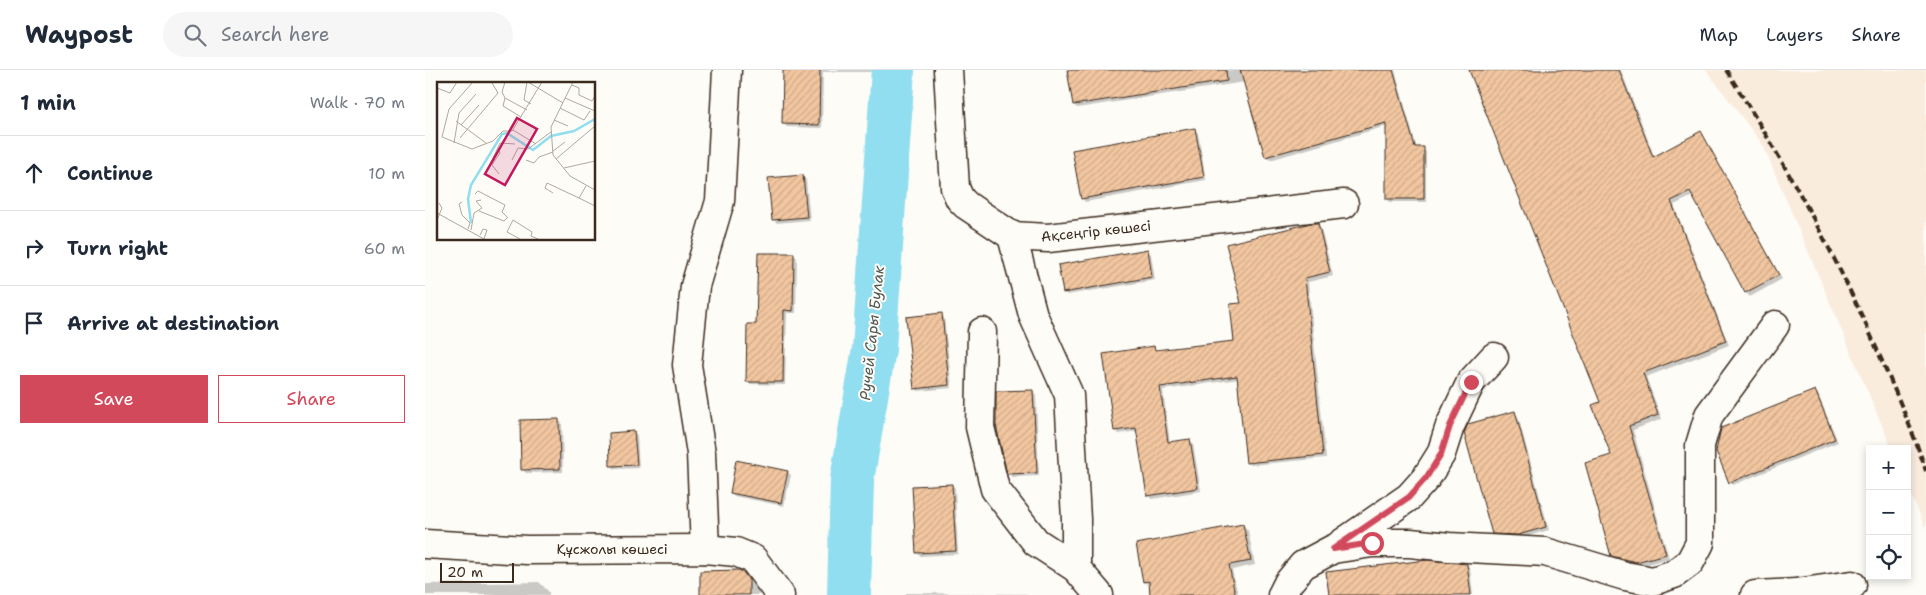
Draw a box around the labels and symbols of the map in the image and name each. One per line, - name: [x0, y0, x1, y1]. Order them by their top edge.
- inset map: [437, 82, 595, 240]
- street label: Ақсеңгір көшесі: [1040, 216, 1152, 246]
- water label: Ручей Сары Булак: [855, 264, 889, 401]
- route end: [1460, 371, 1483, 394]
- route start: [1361, 532, 1384, 555]
- street label: Құсжолы көшесі: [556, 540, 668, 558]
- scale bar: [440, 560, 514, 583]

